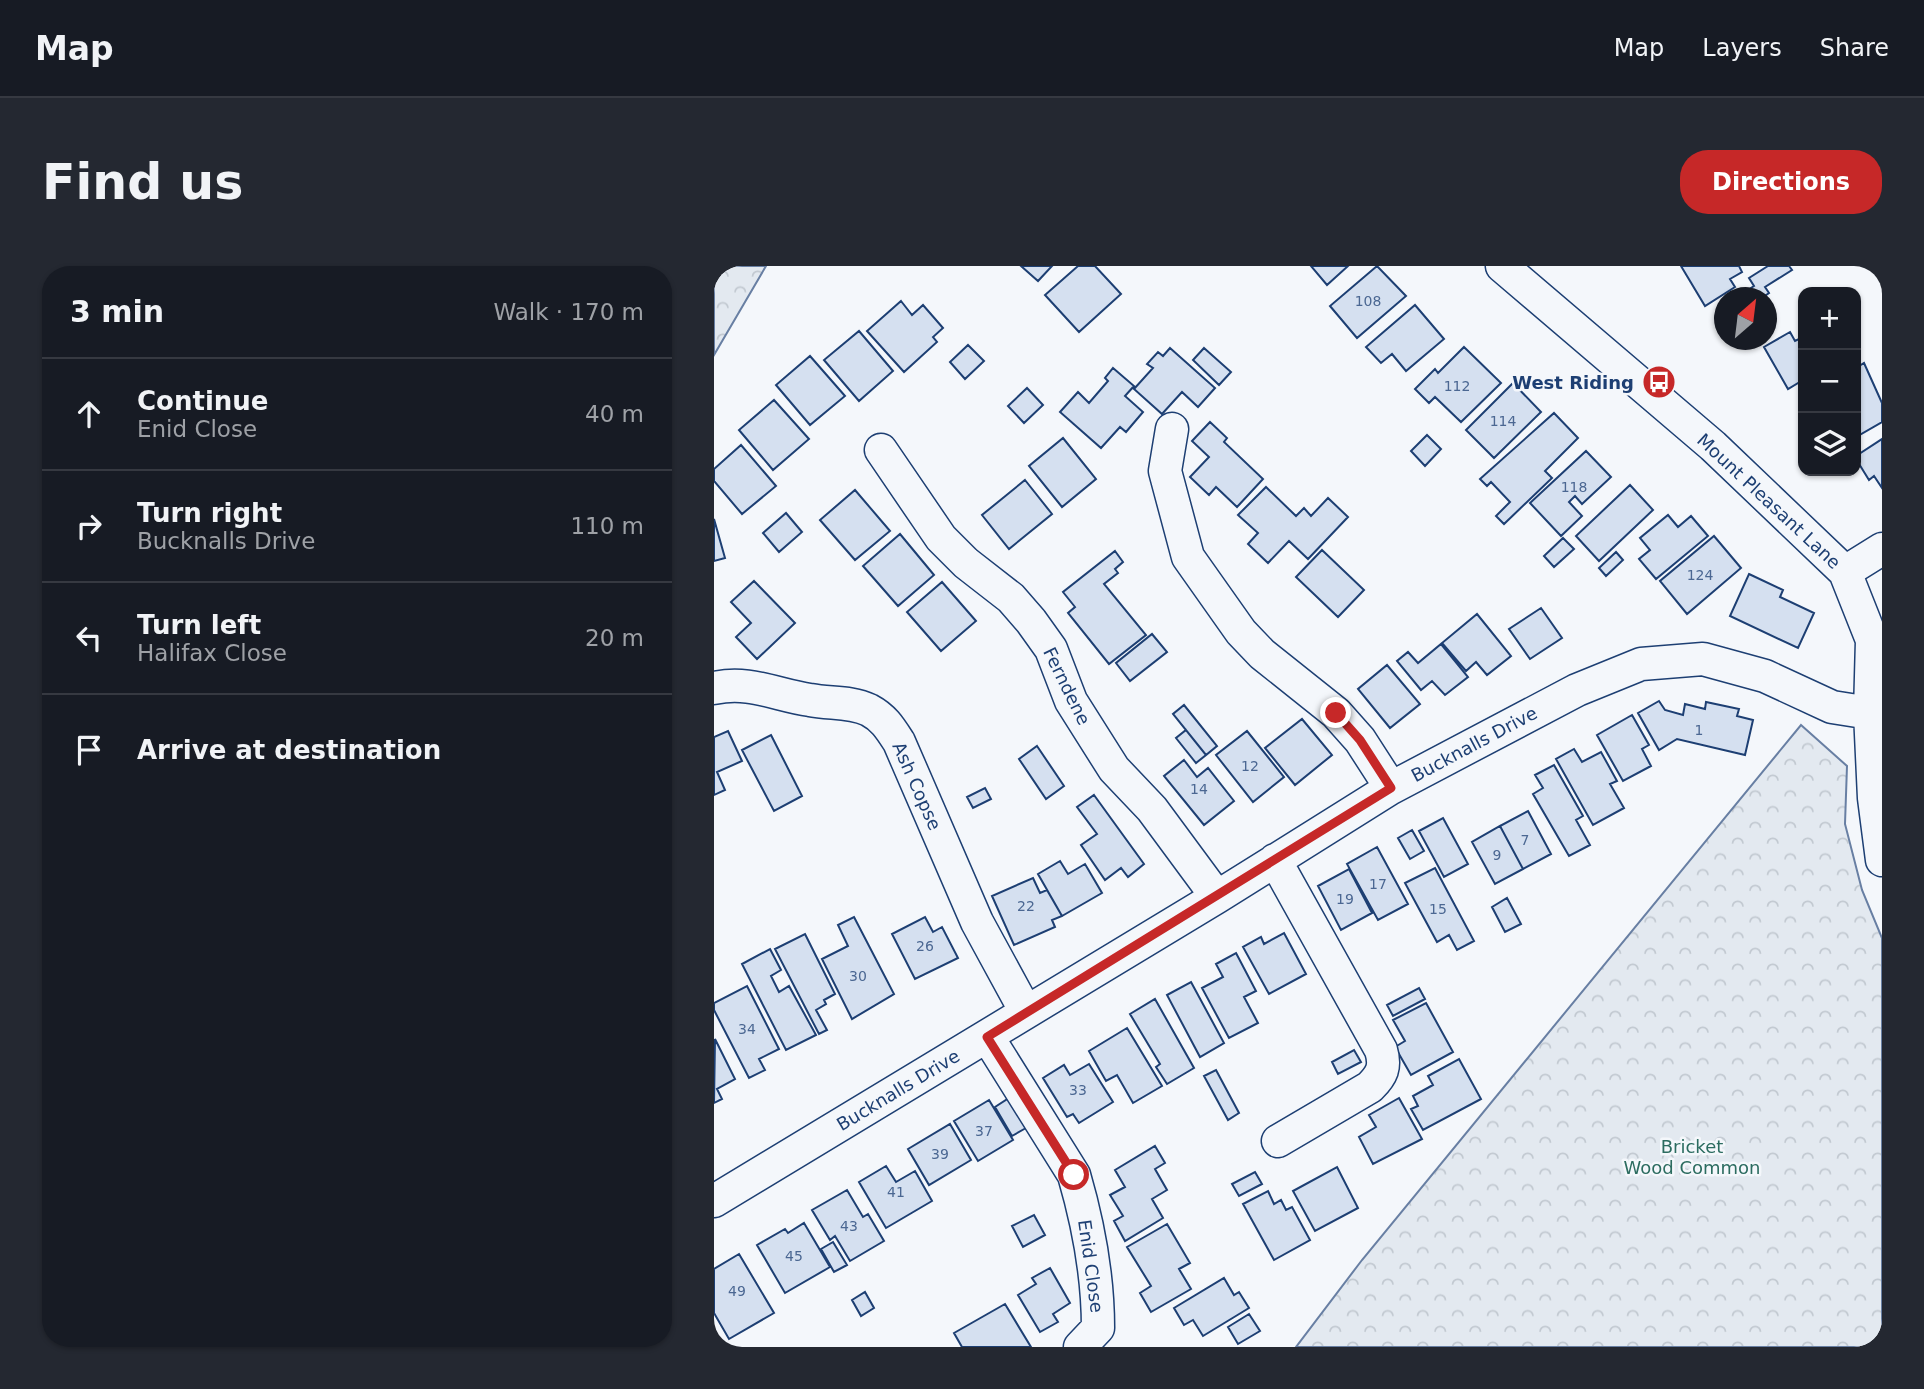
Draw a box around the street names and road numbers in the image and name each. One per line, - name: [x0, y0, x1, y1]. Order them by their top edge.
- street label: Mount Pleasant Lane: [1693, 429, 1845, 573]
- street label: Ferndene: [1039, 644, 1095, 728]
- street label: Bucknalls Drive: [1407, 702, 1541, 786]
- street label: Ash Copse: [888, 739, 946, 833]
- street label: Bucknalls Drive: [833, 1045, 963, 1135]
- street label: Enid Close: [1074, 1218, 1108, 1314]

